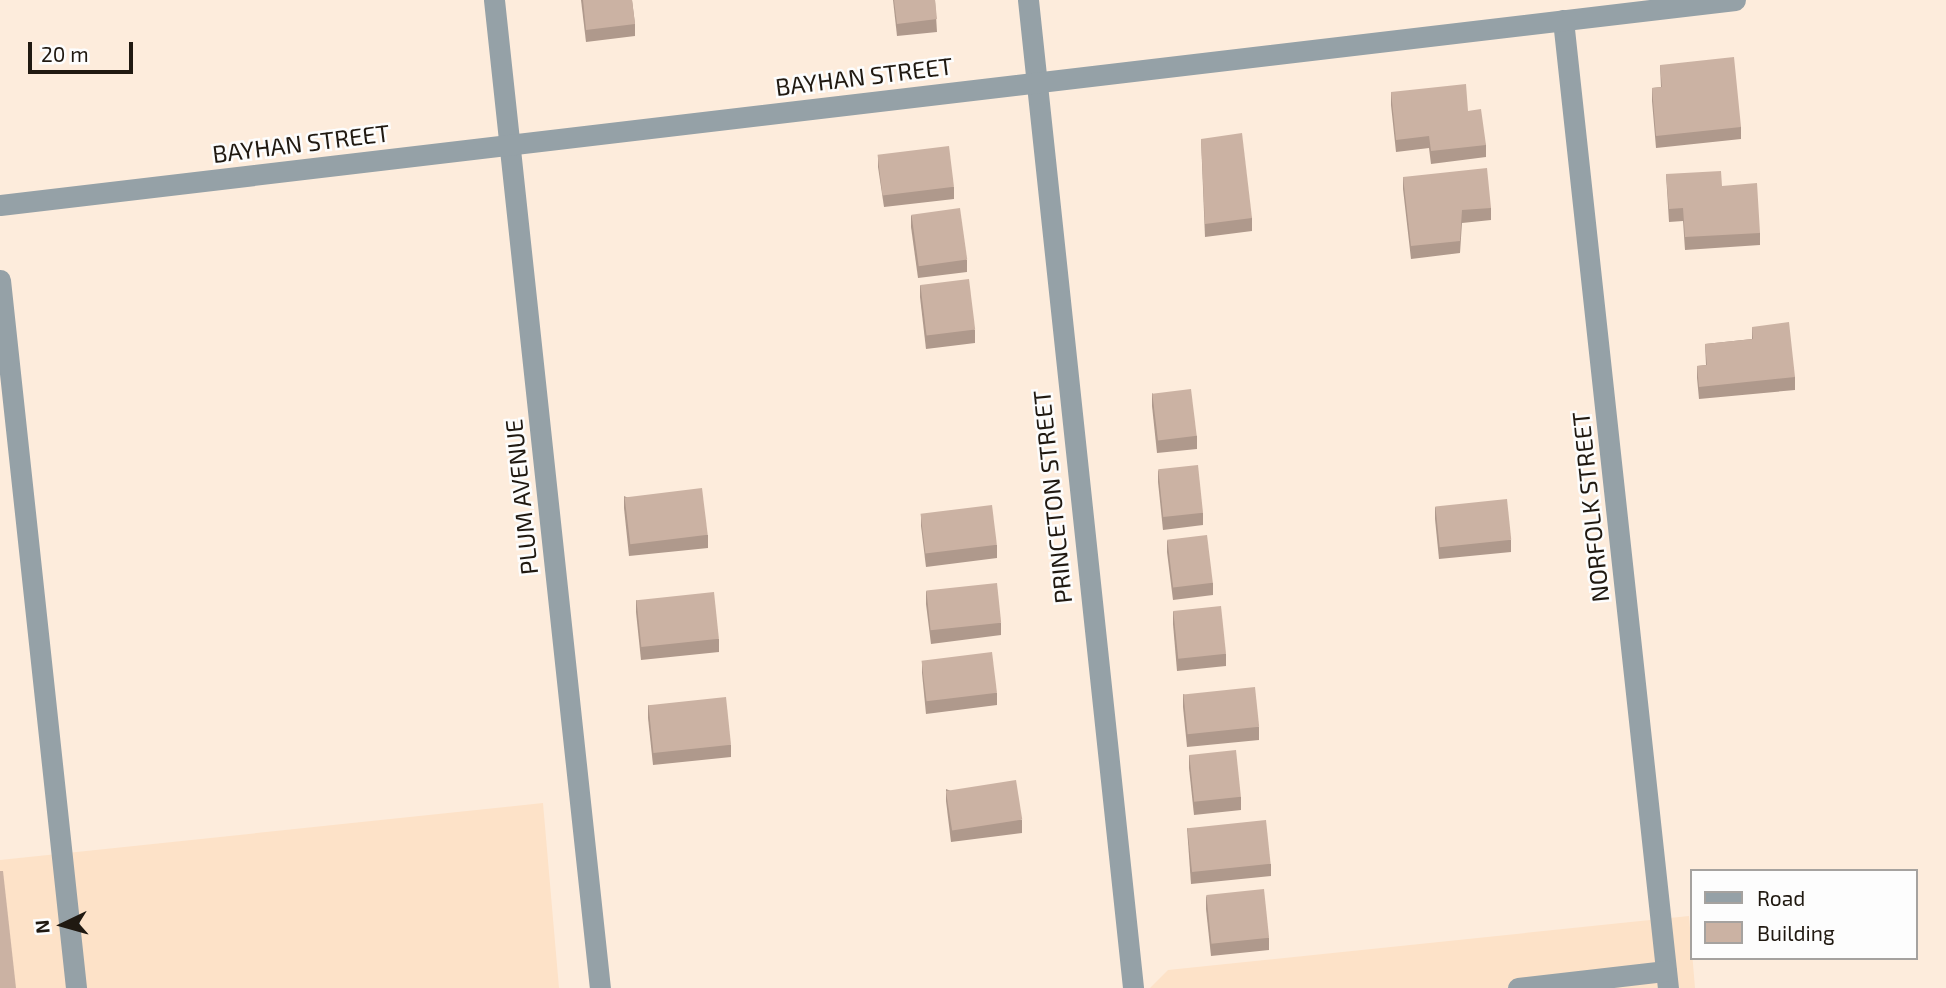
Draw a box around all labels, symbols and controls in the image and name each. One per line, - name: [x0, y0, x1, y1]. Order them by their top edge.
- scale bar: [32, 28, 136, 72]
- text: 20 m: [41, 41, 89, 66]
- street label: BAYHAN STREET: [774, 51, 954, 101]
- street label: BAYHAN STREET: [211, 118, 391, 168]
- street label: PRINCETON STREET: [1026, 389, 1078, 605]
- street label: NORFOLK STREET: [1566, 410, 1614, 604]
- street label: PLUM AVENUE: [498, 417, 544, 577]
- legend: [1690, 869, 1918, 960]
- text: Road: [1757, 885, 1805, 910]
- north arrow: [28, 890, 98, 960]
- text: N: [30, 919, 54, 935]
- text: Building: [1757, 920, 1835, 945]

